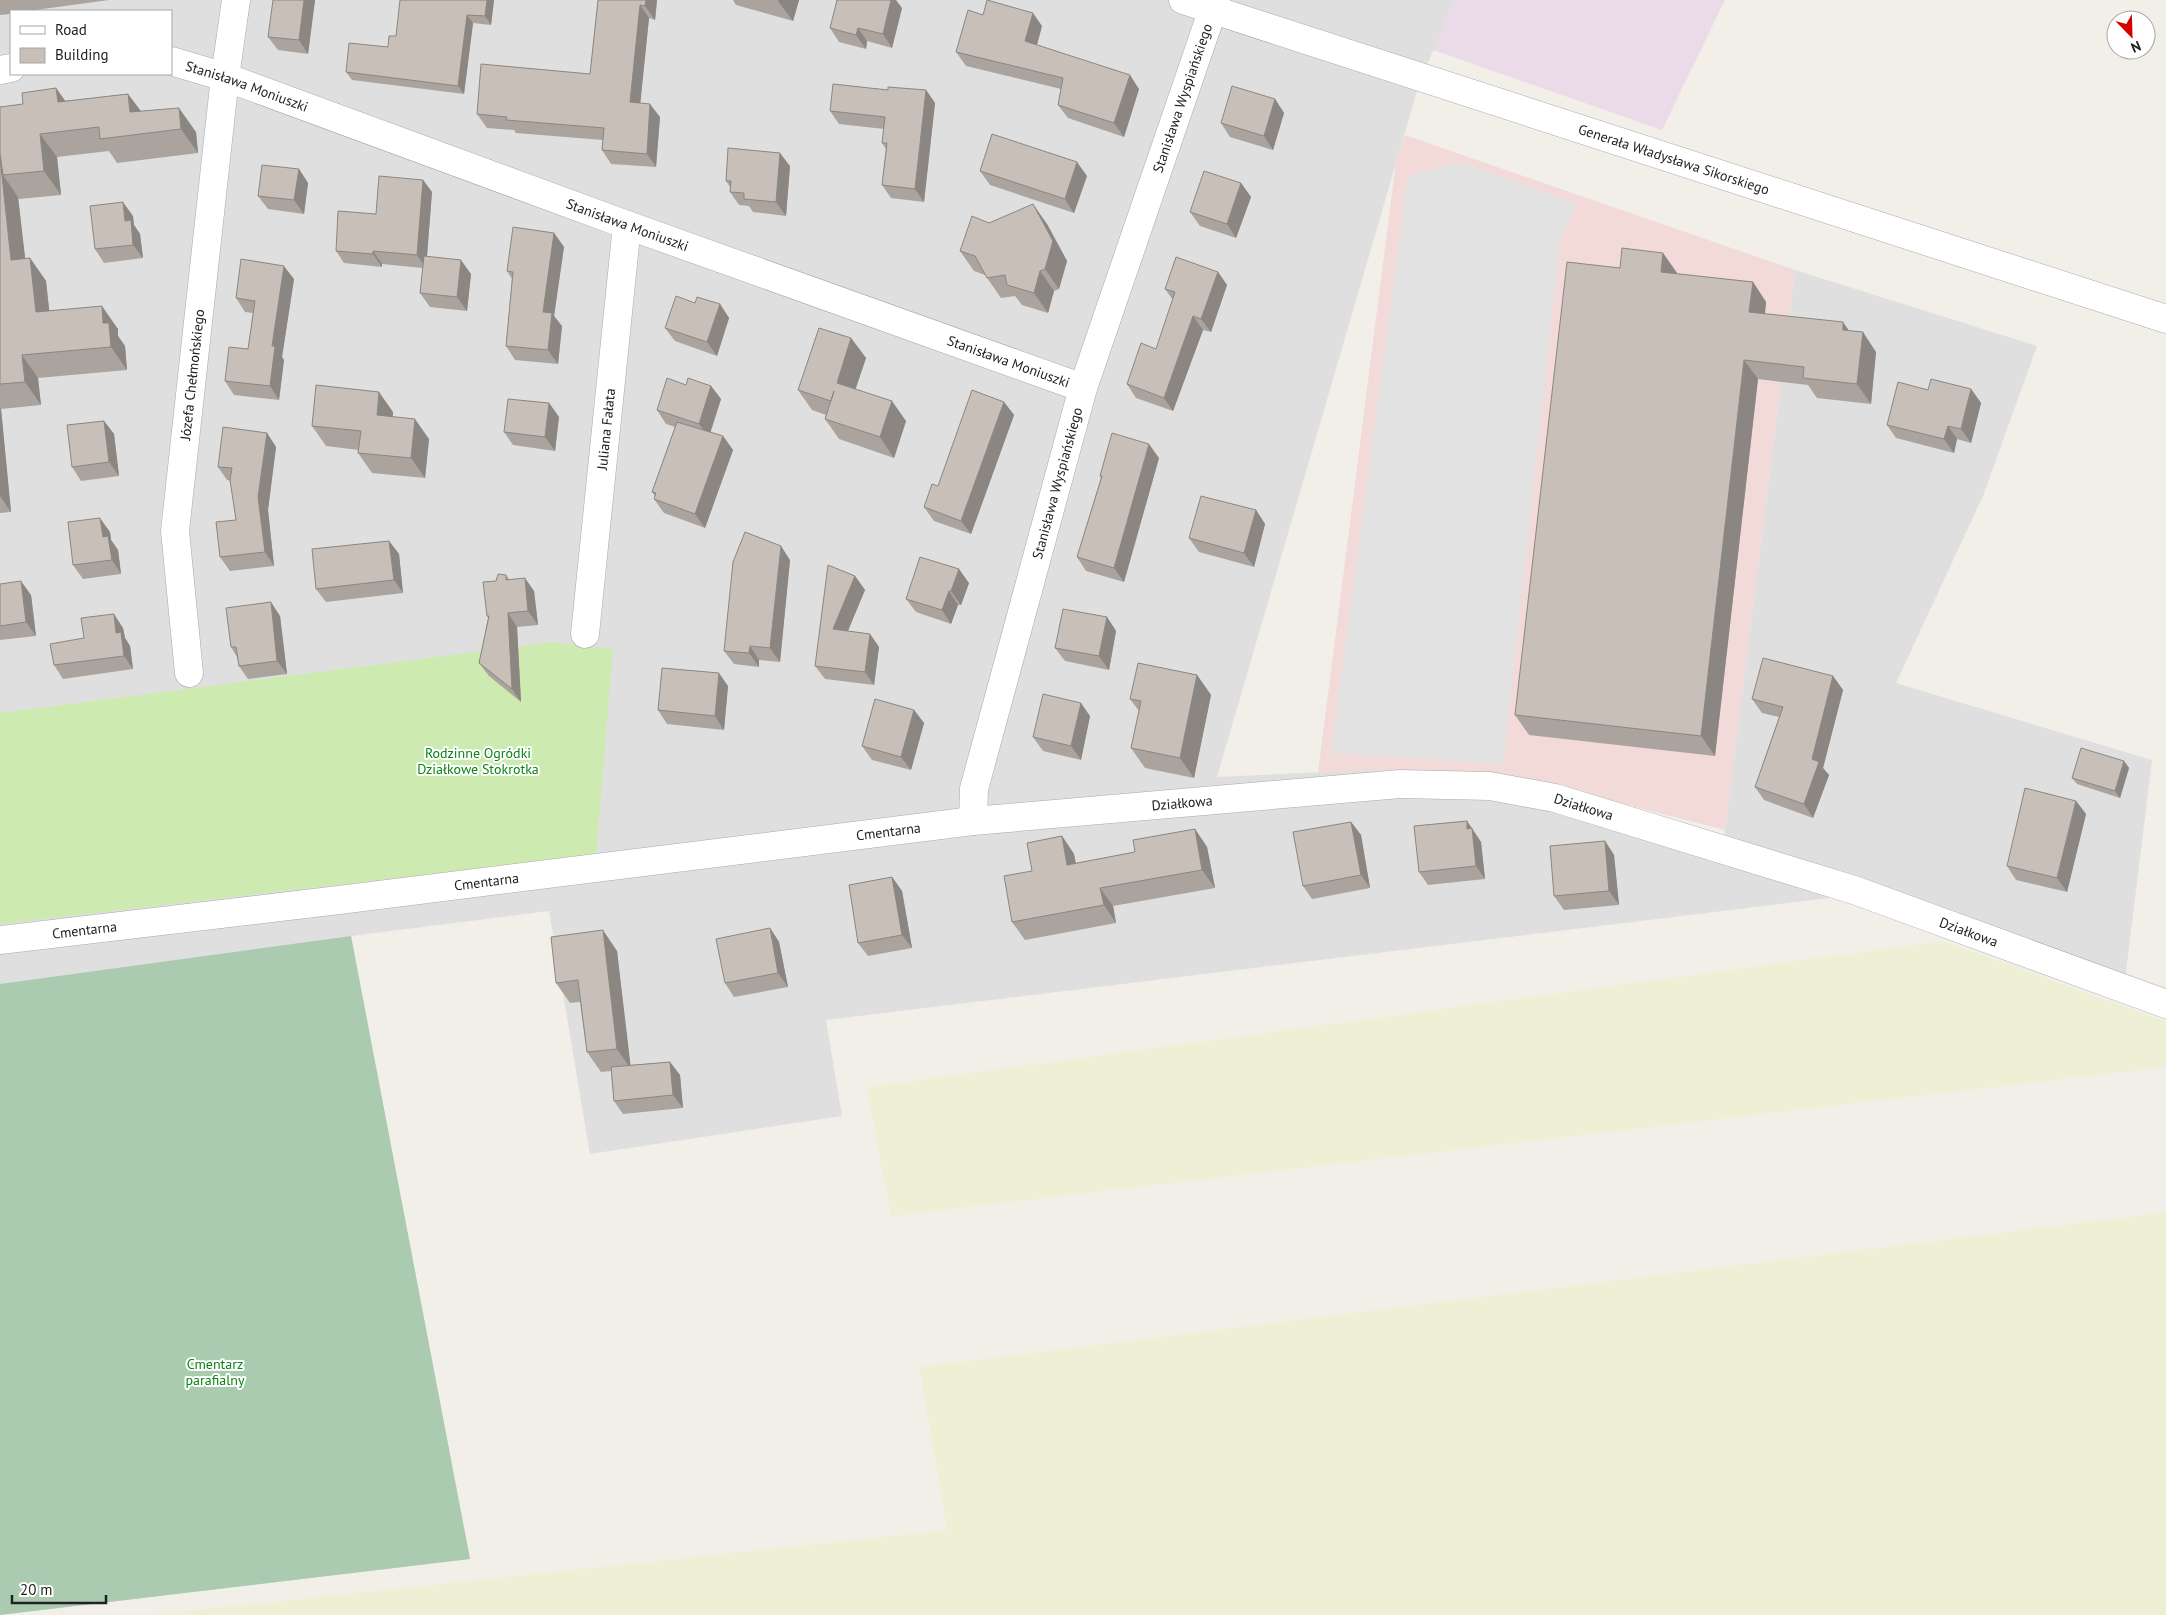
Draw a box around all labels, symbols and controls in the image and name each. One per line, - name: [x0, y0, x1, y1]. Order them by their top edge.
- legend: [10, 10, 172, 75]
- north arrow: [2106, 10, 2156, 60]
- text: Road: [55, 20, 87, 39]
- street label: Stanisława Wyspiańskiego: [1148, 21, 1216, 175]
- text: N: [2128, 37, 2144, 57]
- text: Building: [55, 45, 109, 64]
- street label: Stanisława Moniuszki: [183, 57, 311, 116]
- street label: Generała Władysława Sikorskiego: [1576, 120, 1772, 199]
- street label: Stanisława Moniuszki: [564, 194, 691, 255]
- street label: Józefa Chełmońskiego: [176, 308, 208, 442]
- street label: Stanisława Moniuszki: [945, 331, 1072, 392]
- street label: Juliana Fałata: [593, 387, 619, 472]
- street label: Stanisława Wyspiańskiego: [1028, 405, 1086, 561]
- park label: Rodzinne Ogródki Działkowe Stokrotka: [417, 744, 539, 778]
- street label: Działkowa: [1552, 789, 1616, 824]
- street label: Działkowa: [1151, 791, 1213, 814]
- street label: Cmentarna: [855, 819, 922, 844]
- street label: Cmentarna: [453, 869, 520, 895]
- street label: Działkowa: [1937, 913, 2001, 951]
- street label: Cmentarna: [51, 917, 118, 943]
- park label: Cmentarz parafialny: [186, 1355, 245, 1389]
- scale bar: [12, 1572, 106, 1604]
- text: 20 m: [20, 1580, 53, 1599]

